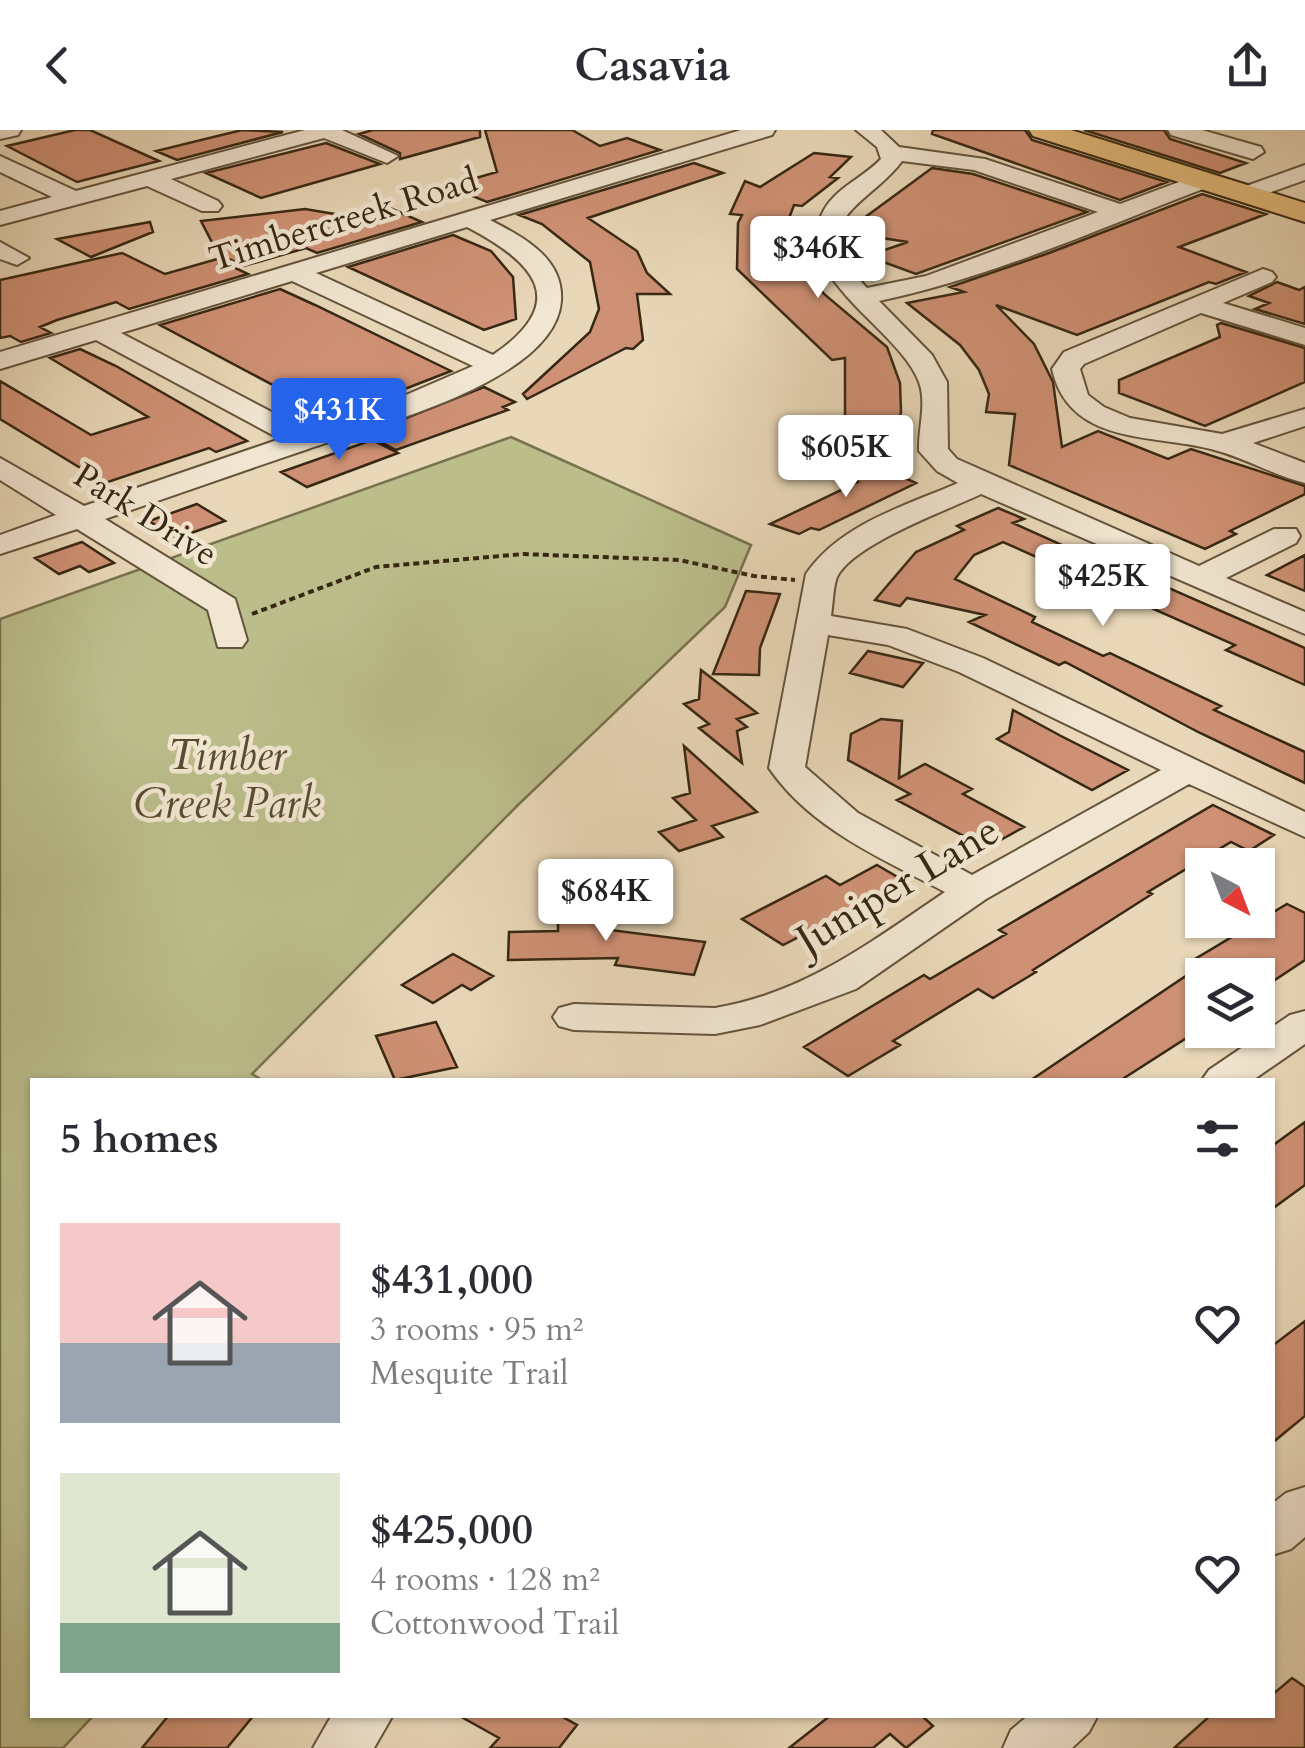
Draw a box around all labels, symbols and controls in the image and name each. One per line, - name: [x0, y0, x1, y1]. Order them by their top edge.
- text: Casavia: [574, 35, 731, 96]
- icon: back: [30, 38, 85, 93]
- icon: share: [1220, 38, 1275, 93]
- street label: Timbercreek Road: [203, 156, 484, 284]
- pin: $346K: [748, 216, 888, 301]
- text: $346K: [772, 226, 864, 270]
- pin: $431K: [269, 378, 409, 463]
- text: $431K: [293, 388, 385, 432]
- pin: $605K: [776, 415, 916, 500]
- text: $605K: [800, 425, 892, 469]
- street label: Park Drive: [64, 452, 227, 578]
- pin: $425K: [1033, 544, 1173, 629]
- text: $425K: [1057, 554, 1149, 598]
- park label: Timber Creek Park: [133, 727, 321, 832]
- street label: Juniper Lane: [780, 802, 1010, 971]
- north arrow: [1185, 848, 1275, 938]
- map controls: [1185, 848, 1275, 1048]
- pin: $684K: [536, 859, 676, 944]
- text: $684K: [560, 869, 652, 913]
- button: layers: [1185, 958, 1275, 1048]
- text: 5 homes: [60, 1110, 218, 1167]
- icon: filters: [1190, 1111, 1245, 1166]
- text: $431,000: [370, 1251, 533, 1308]
- icon: home: [140, 1263, 260, 1383]
- icon: heart: [1190, 1296, 1245, 1351]
- text: 3 rooms · 95 m²: [370, 1308, 583, 1352]
- text: Mesquite Trail: [370, 1352, 568, 1396]
- text: $425,000: [370, 1501, 533, 1558]
- icon: home: [140, 1513, 260, 1633]
- icon: heart: [1190, 1546, 1245, 1601]
- text: 4 rooms · 128 m²: [370, 1558, 600, 1602]
- text: Cottonwood Trail: [370, 1602, 619, 1646]

